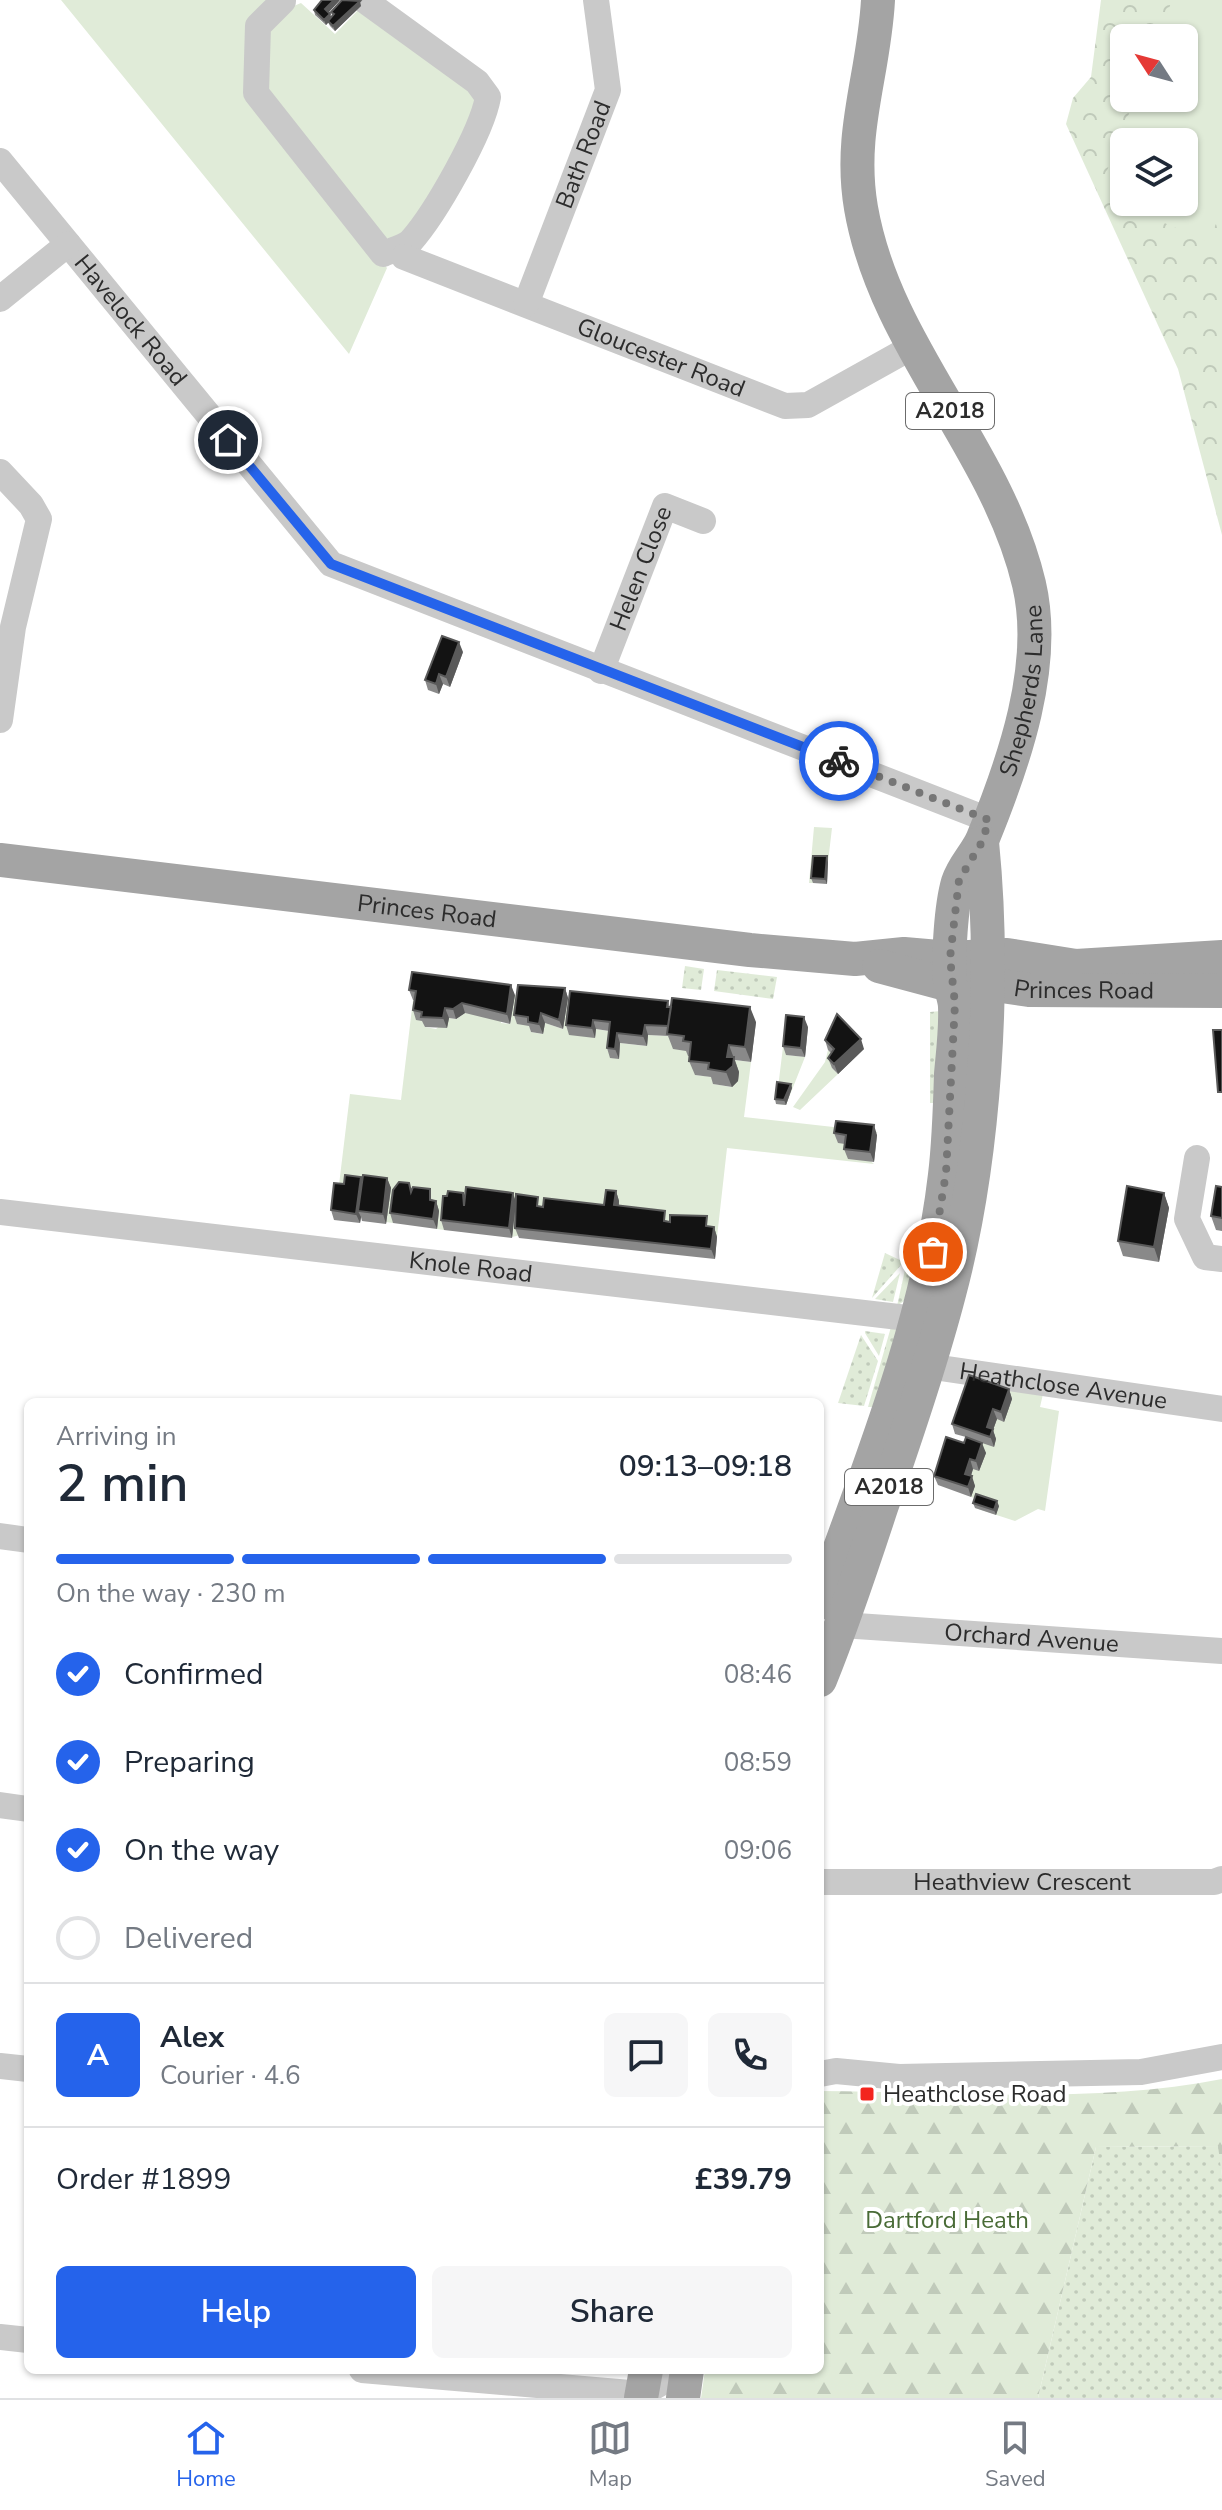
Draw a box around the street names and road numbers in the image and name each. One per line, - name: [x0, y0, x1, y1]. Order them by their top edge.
- street label: Bath Road: [548, 96, 618, 213]
- street label: Havelock Road: [67, 248, 194, 393]
- street label: Gloucester Road: [572, 310, 750, 405]
- road number: A2018: [906, 393, 994, 429]
- street label: Helen Close: [602, 501, 679, 636]
- street label: Shepherds Lane: [991, 603, 1051, 781]
- street label: Princes Road: [356, 887, 498, 935]
- street label: Princes Road: [1012, 972, 1154, 1007]
- street label: Knole Road: [407, 1244, 534, 1290]
- street label: Heathclose Avenue: [957, 1355, 1169, 1417]
- road number: A2018: [845, 1469, 933, 1505]
- street label: Orchard Avenue: [943, 1616, 1120, 1660]
- street label: Heathview Crescent: [913, 1866, 1131, 1898]

